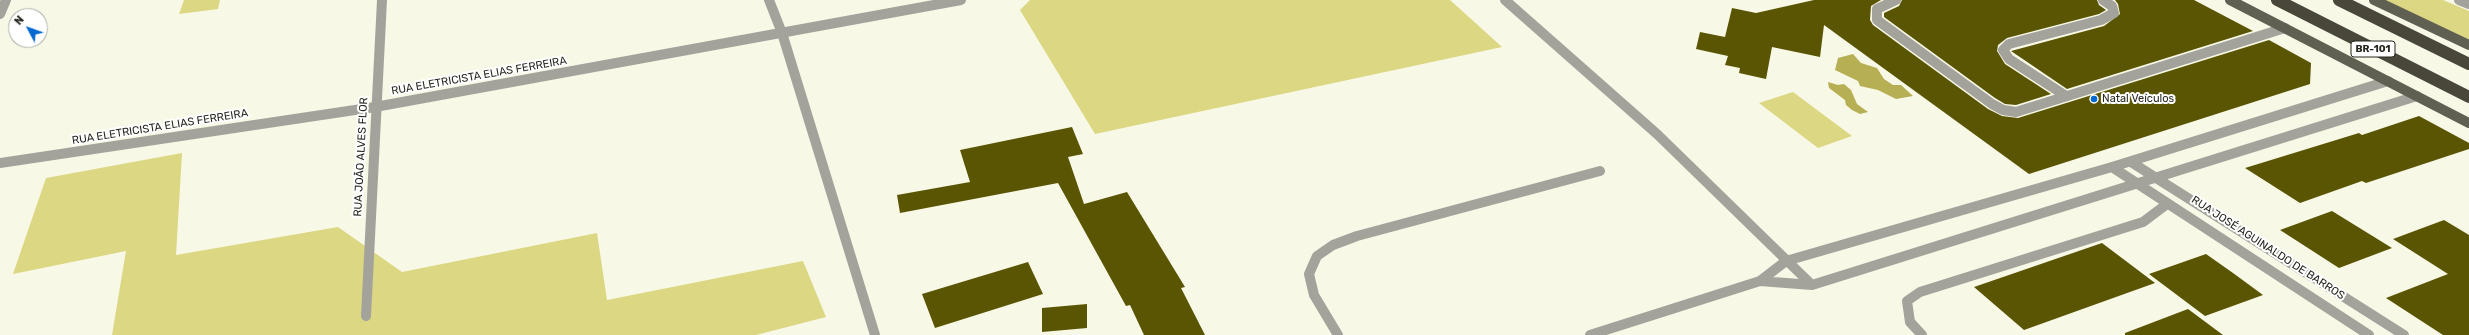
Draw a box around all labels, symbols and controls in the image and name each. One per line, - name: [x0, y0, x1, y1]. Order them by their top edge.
- north arrow: [8, 8, 48, 48]
- text: N: [12, 13, 27, 28]
- road number: BR-101: [2351, 41, 2395, 57]
- street label: RUA ELETRICISTA ELIAS FERREIRA: [390, 54, 568, 98]
- place label: Natal Veículos: [2102, 92, 2174, 106]
- marker: Natal Veículos: [2089, 94, 2099, 104]
- street label: RUA JOÃO ALVES FLOR: [351, 97, 371, 217]
- street label: RUA ELETRICISTA ELIAS FERREIRA: [71, 107, 249, 147]
- street label: RUA JOSÉ AGUINALDO DE BARROS: [2189, 193, 2347, 303]

